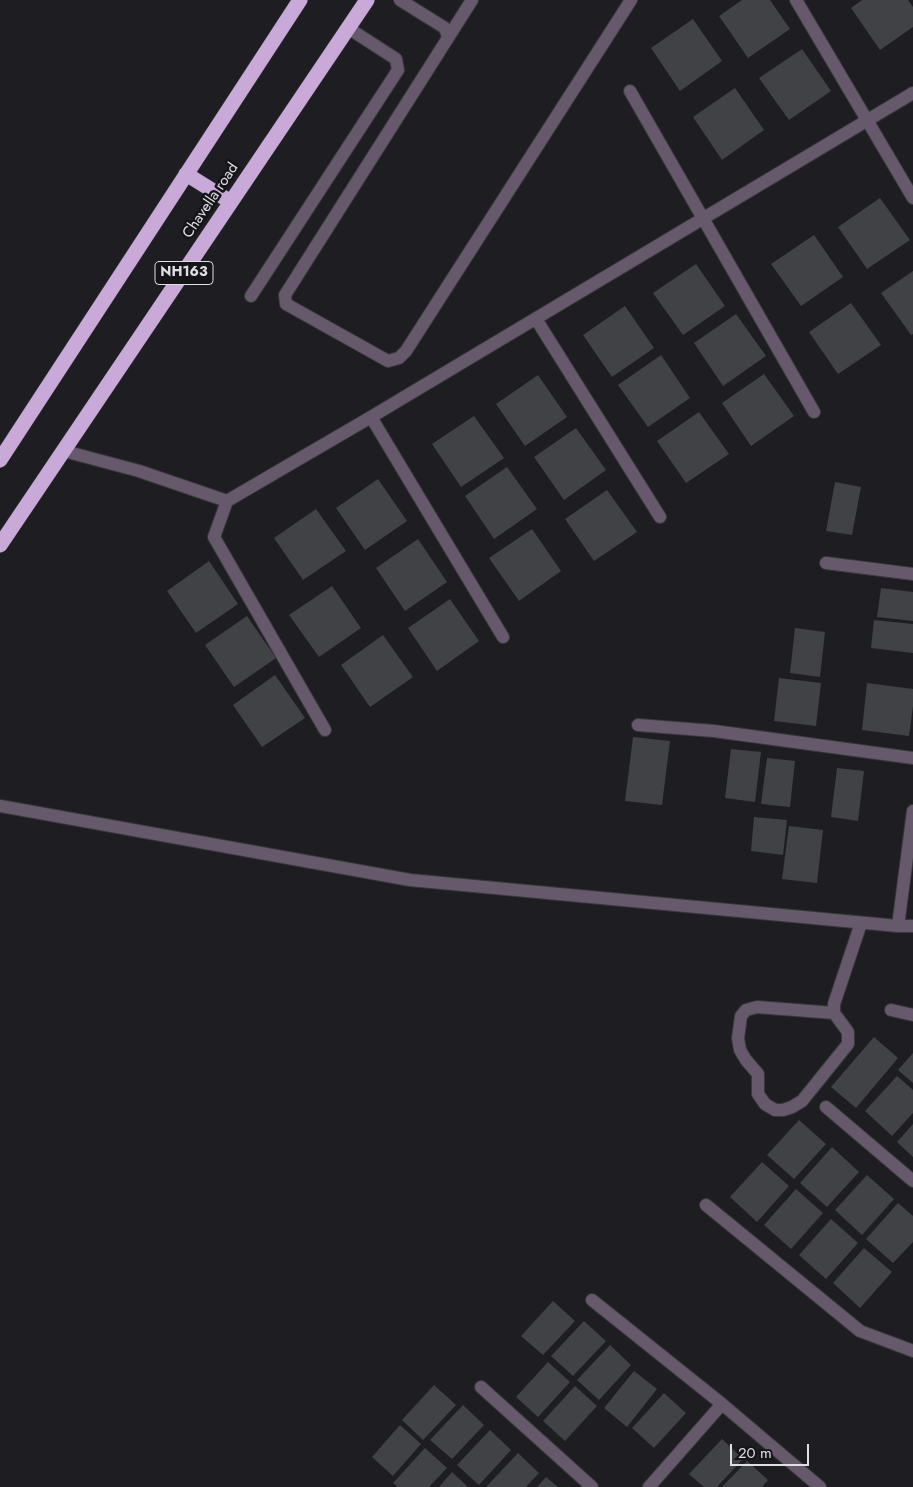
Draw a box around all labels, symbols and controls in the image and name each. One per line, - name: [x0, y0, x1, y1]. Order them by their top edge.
- street label: Chavella road: [179, 160, 243, 242]
- road number: NH163: [155, 262, 213, 284]
- scale bar: [733, 1434, 812, 1466]
- text: 20 m: [738, 1442, 772, 1464]

